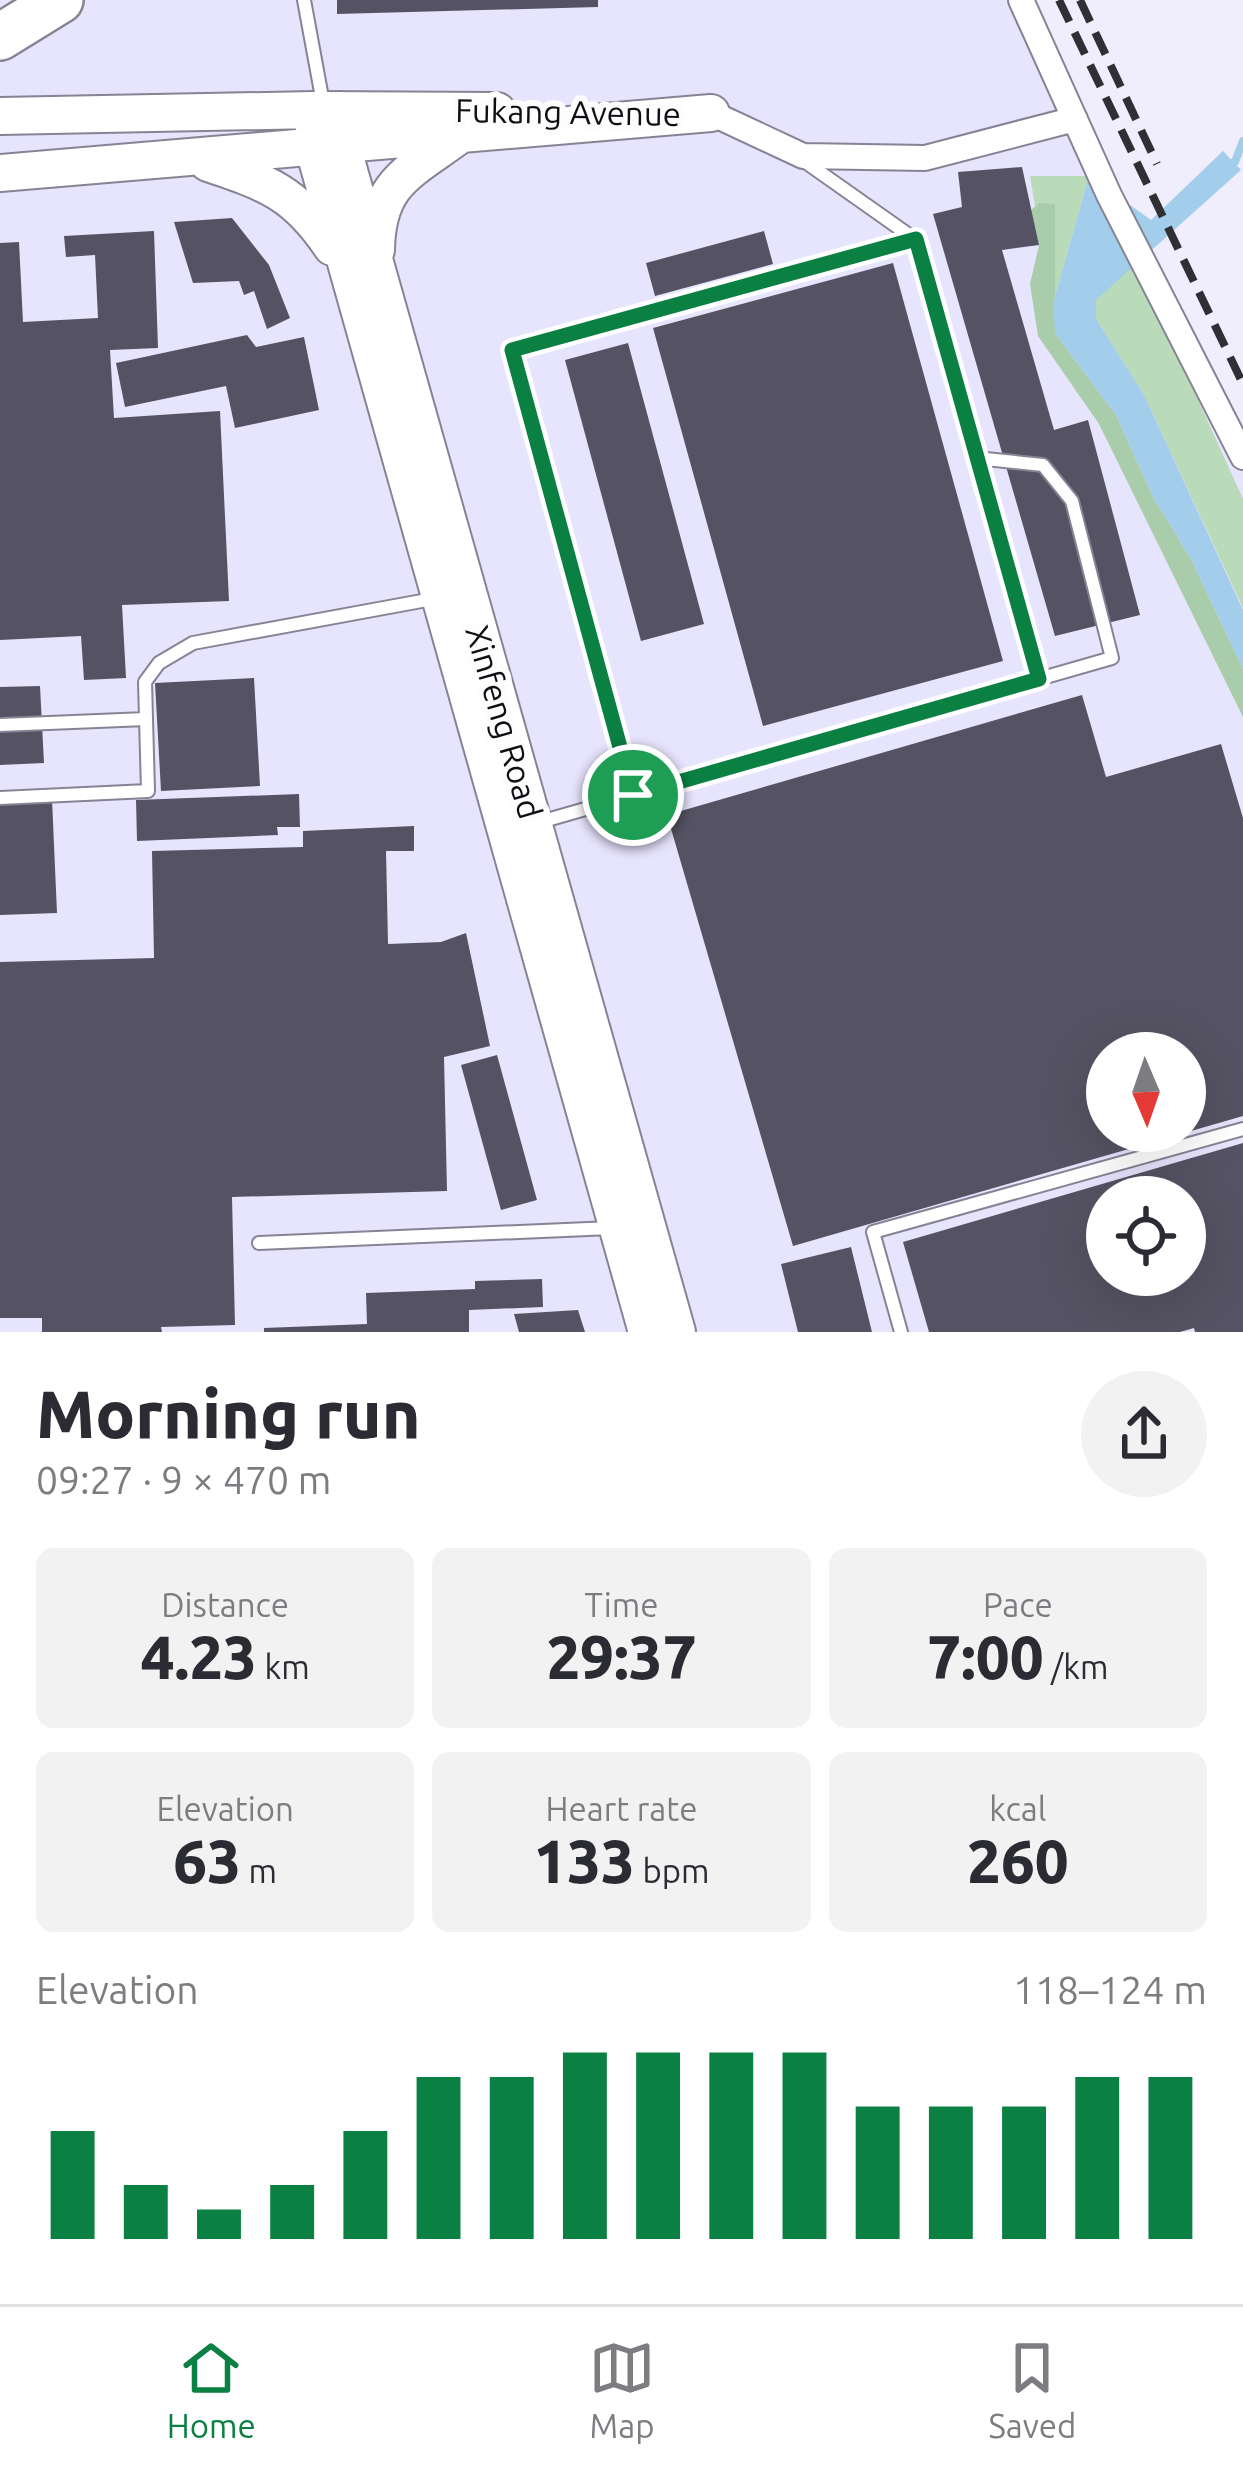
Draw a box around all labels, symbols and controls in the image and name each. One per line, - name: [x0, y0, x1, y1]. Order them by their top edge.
- street label: Fukang Avenue: [455, 91, 681, 132]
- street label: Xinfeng Road: [459, 621, 550, 823]
- pin: [582, 744, 684, 846]
- icon: arrive: [600, 762, 666, 828]
- north arrow: [1086, 1032, 1206, 1152]
- map controls: [1086, 1032, 1206, 1296]
- button: locate: [1086, 1176, 1206, 1296]
- button: share: [1081, 1371, 1207, 1497]
- text: Morning run: [36, 1376, 421, 1450]
- text: 09:27 · 9 × 470 m: [36, 1458, 331, 1501]
- text: Distance: [161, 1586, 289, 1623]
- text: Time: [585, 1586, 658, 1623]
- text: Pace: [983, 1586, 1053, 1623]
- text: 4.23: [141, 1623, 257, 1690]
- text: 29:37: [546, 1623, 697, 1690]
- text: 7:00: [927, 1623, 1044, 1690]
- text: km: [257, 1648, 310, 1685]
- text: /km: [1044, 1648, 1108, 1685]
- text: Elevation: [156, 1790, 294, 1827]
- text: Heart rate: [546, 1790, 697, 1827]
- text: kcal: [989, 1790, 1046, 1827]
- text: 63: [173, 1827, 241, 1894]
- text: 133: [533, 1827, 635, 1894]
- text: 260: [967, 1827, 1069, 1894]
- text: m: [241, 1852, 277, 1889]
- text: bpm: [635, 1852, 710, 1889]
- text: Elevation: [36, 1968, 199, 2011]
- text: 118–124 m: [1013, 1968, 1207, 2011]
- tab: Home: [167, 2335, 256, 2444]
- tab: Map: [589, 2335, 655, 2444]
- tab: Saved: [988, 2335, 1076, 2444]

